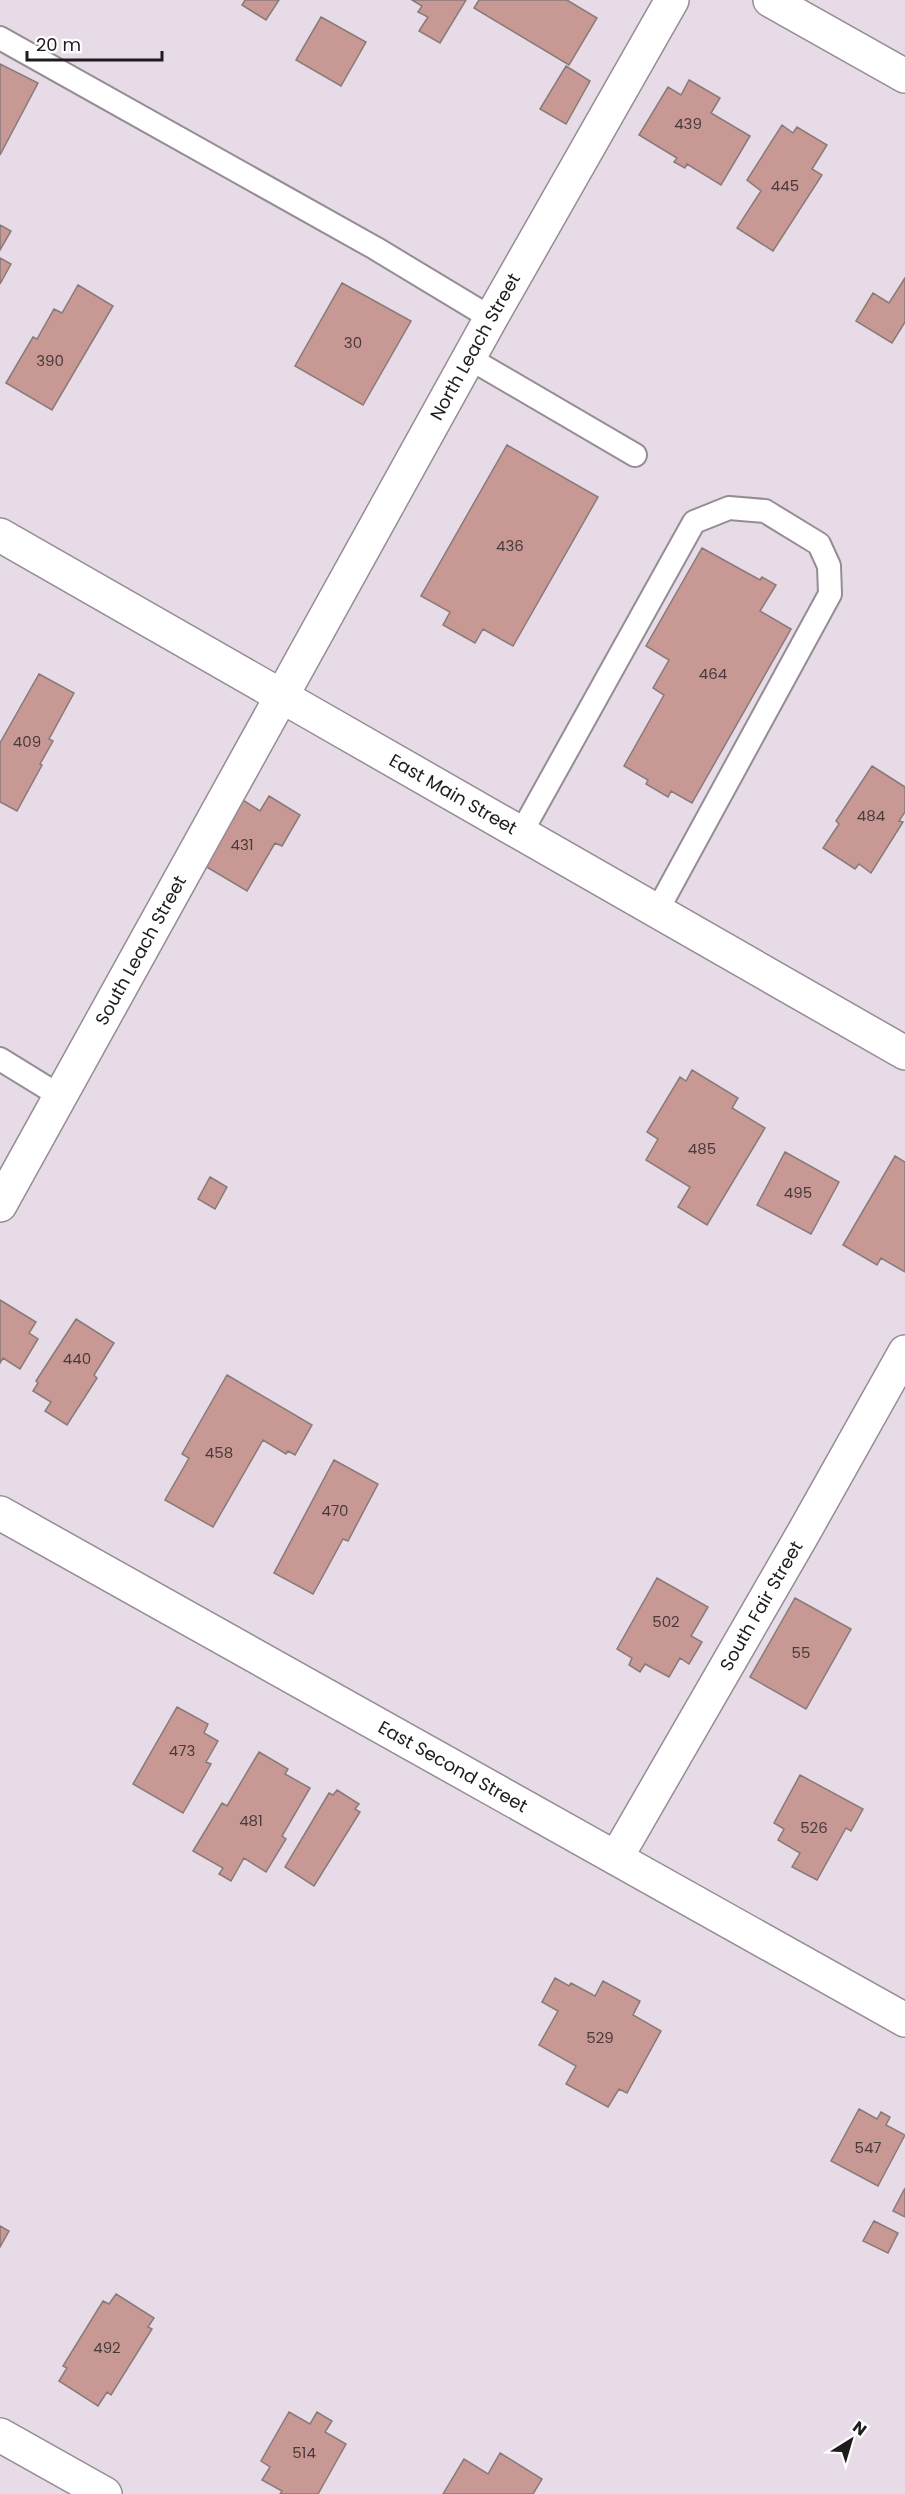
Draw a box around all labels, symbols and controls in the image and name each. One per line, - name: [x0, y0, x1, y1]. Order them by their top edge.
- scale bar: [27, 24, 162, 62]
- text: 20 m: [36, 32, 81, 57]
- house number: 439: [674, 113, 702, 134]
- house number: 445: [771, 175, 799, 196]
- street label: North Leach Street: [424, 268, 526, 425]
- house number: 30: [344, 332, 362, 353]
- house number: 390: [36, 350, 64, 371]
- house number: 436: [496, 535, 524, 556]
- house number: 464: [699, 663, 727, 684]
- house number: 409: [13, 731, 41, 752]
- street label: East Main Street: [385, 747, 522, 840]
- house number: 484: [857, 805, 885, 826]
- house number: 431: [230, 834, 254, 855]
- street label: South Leach Street: [89, 871, 192, 1030]
- house number: 485: [688, 1138, 716, 1159]
- house number: 495: [784, 1182, 812, 1203]
- house number: 440: [63, 1348, 91, 1369]
- house number: 458: [205, 1442, 233, 1463]
- house number: 470: [321, 1500, 349, 1521]
- street label: South Fair Street: [714, 1536, 808, 1675]
- house number: 502: [652, 1611, 680, 1632]
- house number: 55: [792, 1642, 810, 1663]
- street label: East Second Street: [374, 1714, 532, 1818]
- house number: 473: [169, 1740, 195, 1761]
- house number: 481: [239, 1810, 263, 1831]
- house number: 526: [800, 1817, 828, 1838]
- house number: 529: [586, 2027, 614, 2048]
- house number: 547: [854, 2137, 882, 2158]
- house number: 492: [93, 2337, 121, 2358]
- north arrow: [821, 2410, 881, 2470]
- text: N: [848, 2416, 871, 2441]
- house number: 514: [292, 2442, 316, 2463]

